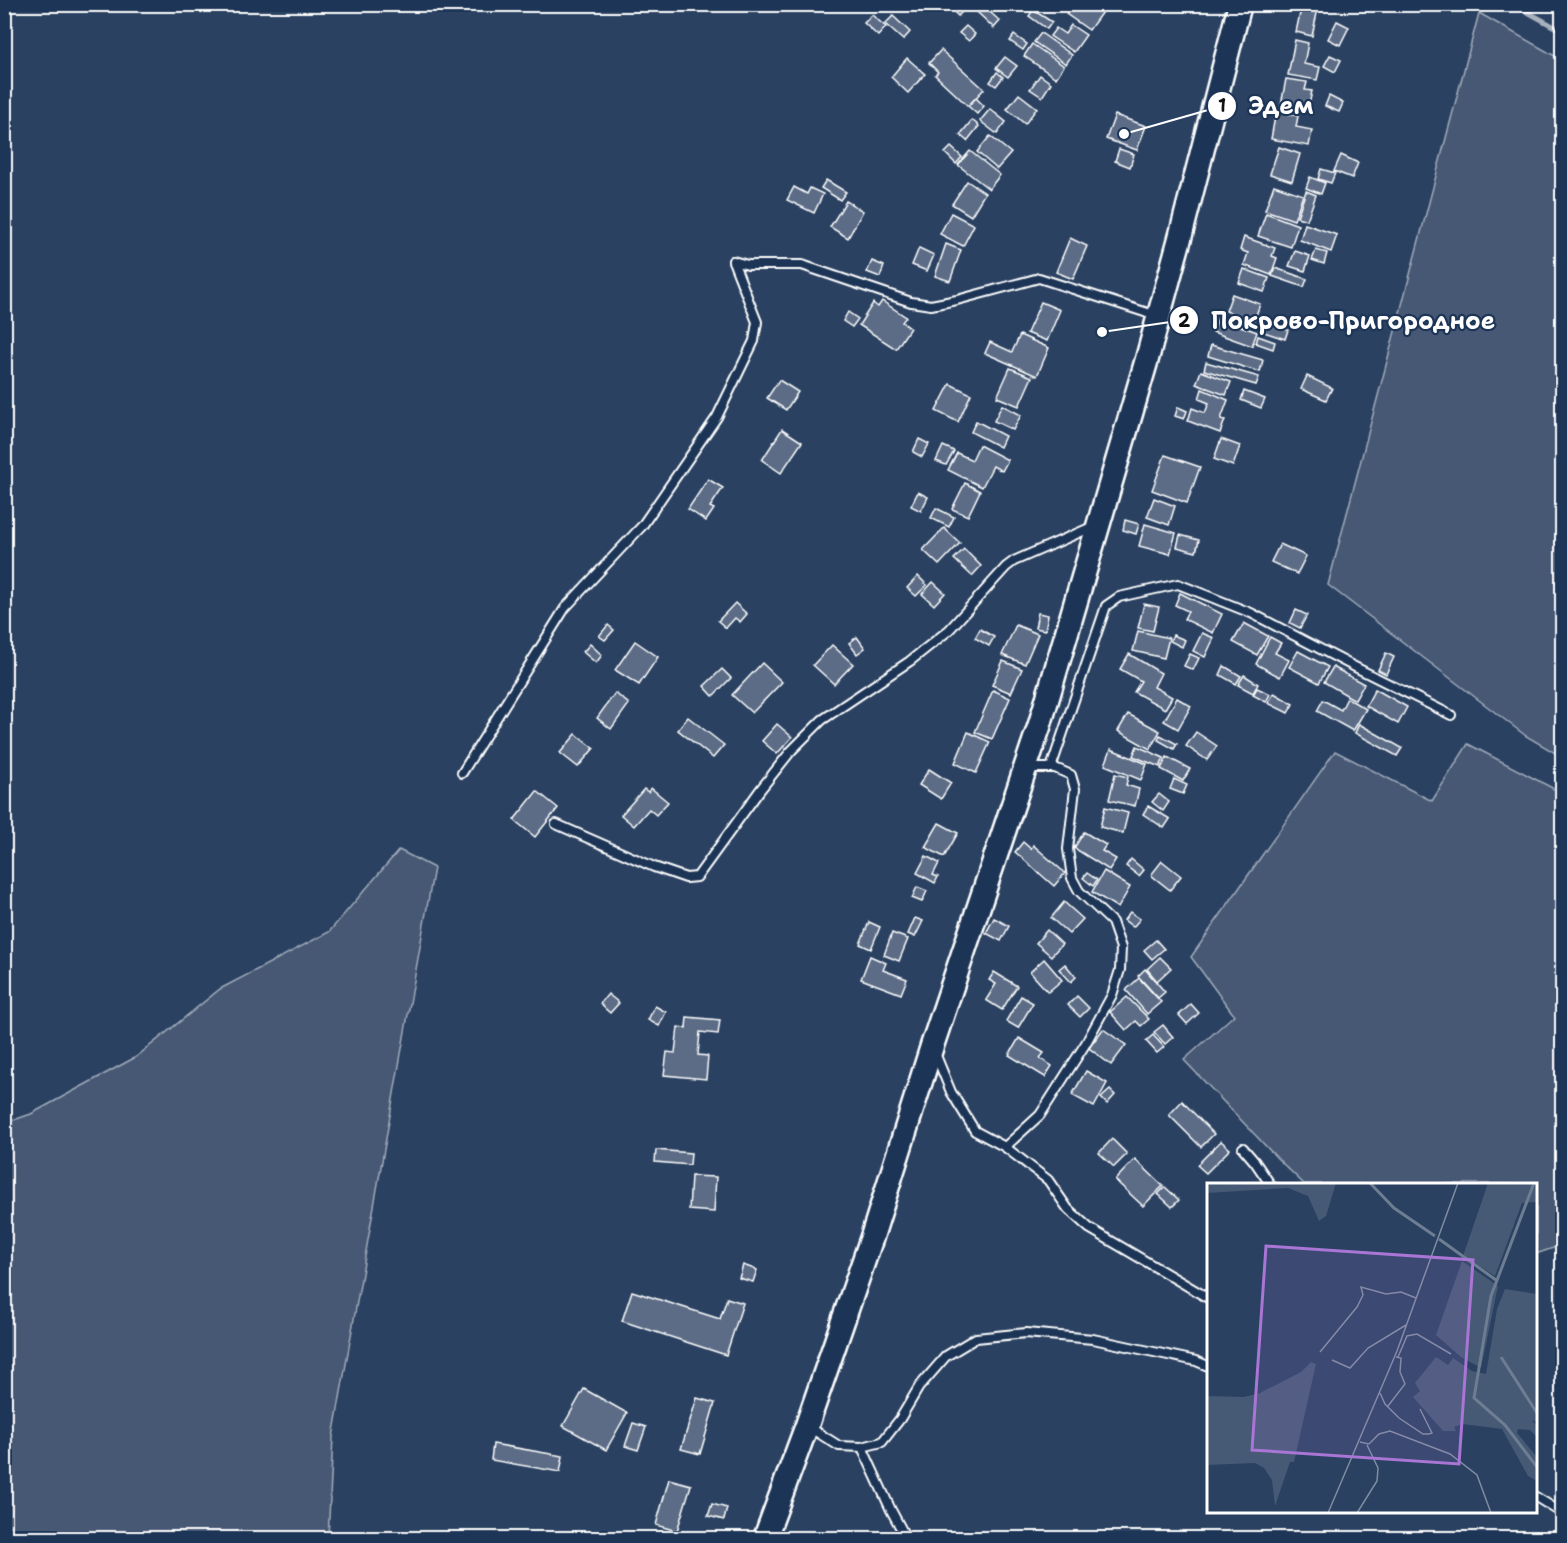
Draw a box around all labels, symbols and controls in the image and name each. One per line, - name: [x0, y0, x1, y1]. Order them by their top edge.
- callout: Эдем: [1207, 85, 1326, 127]
- text: Эдем: [1249, 90, 1314, 122]
- text: 1: [1218, 94, 1226, 118]
- callout: Покрово-Пригородное: [1169, 299, 1507, 341]
- text: Покрово-Пригородное: [1211, 305, 1495, 337]
- text: 2: [1178, 309, 1191, 333]
- inset map: [1207, 1183, 1537, 1513]

